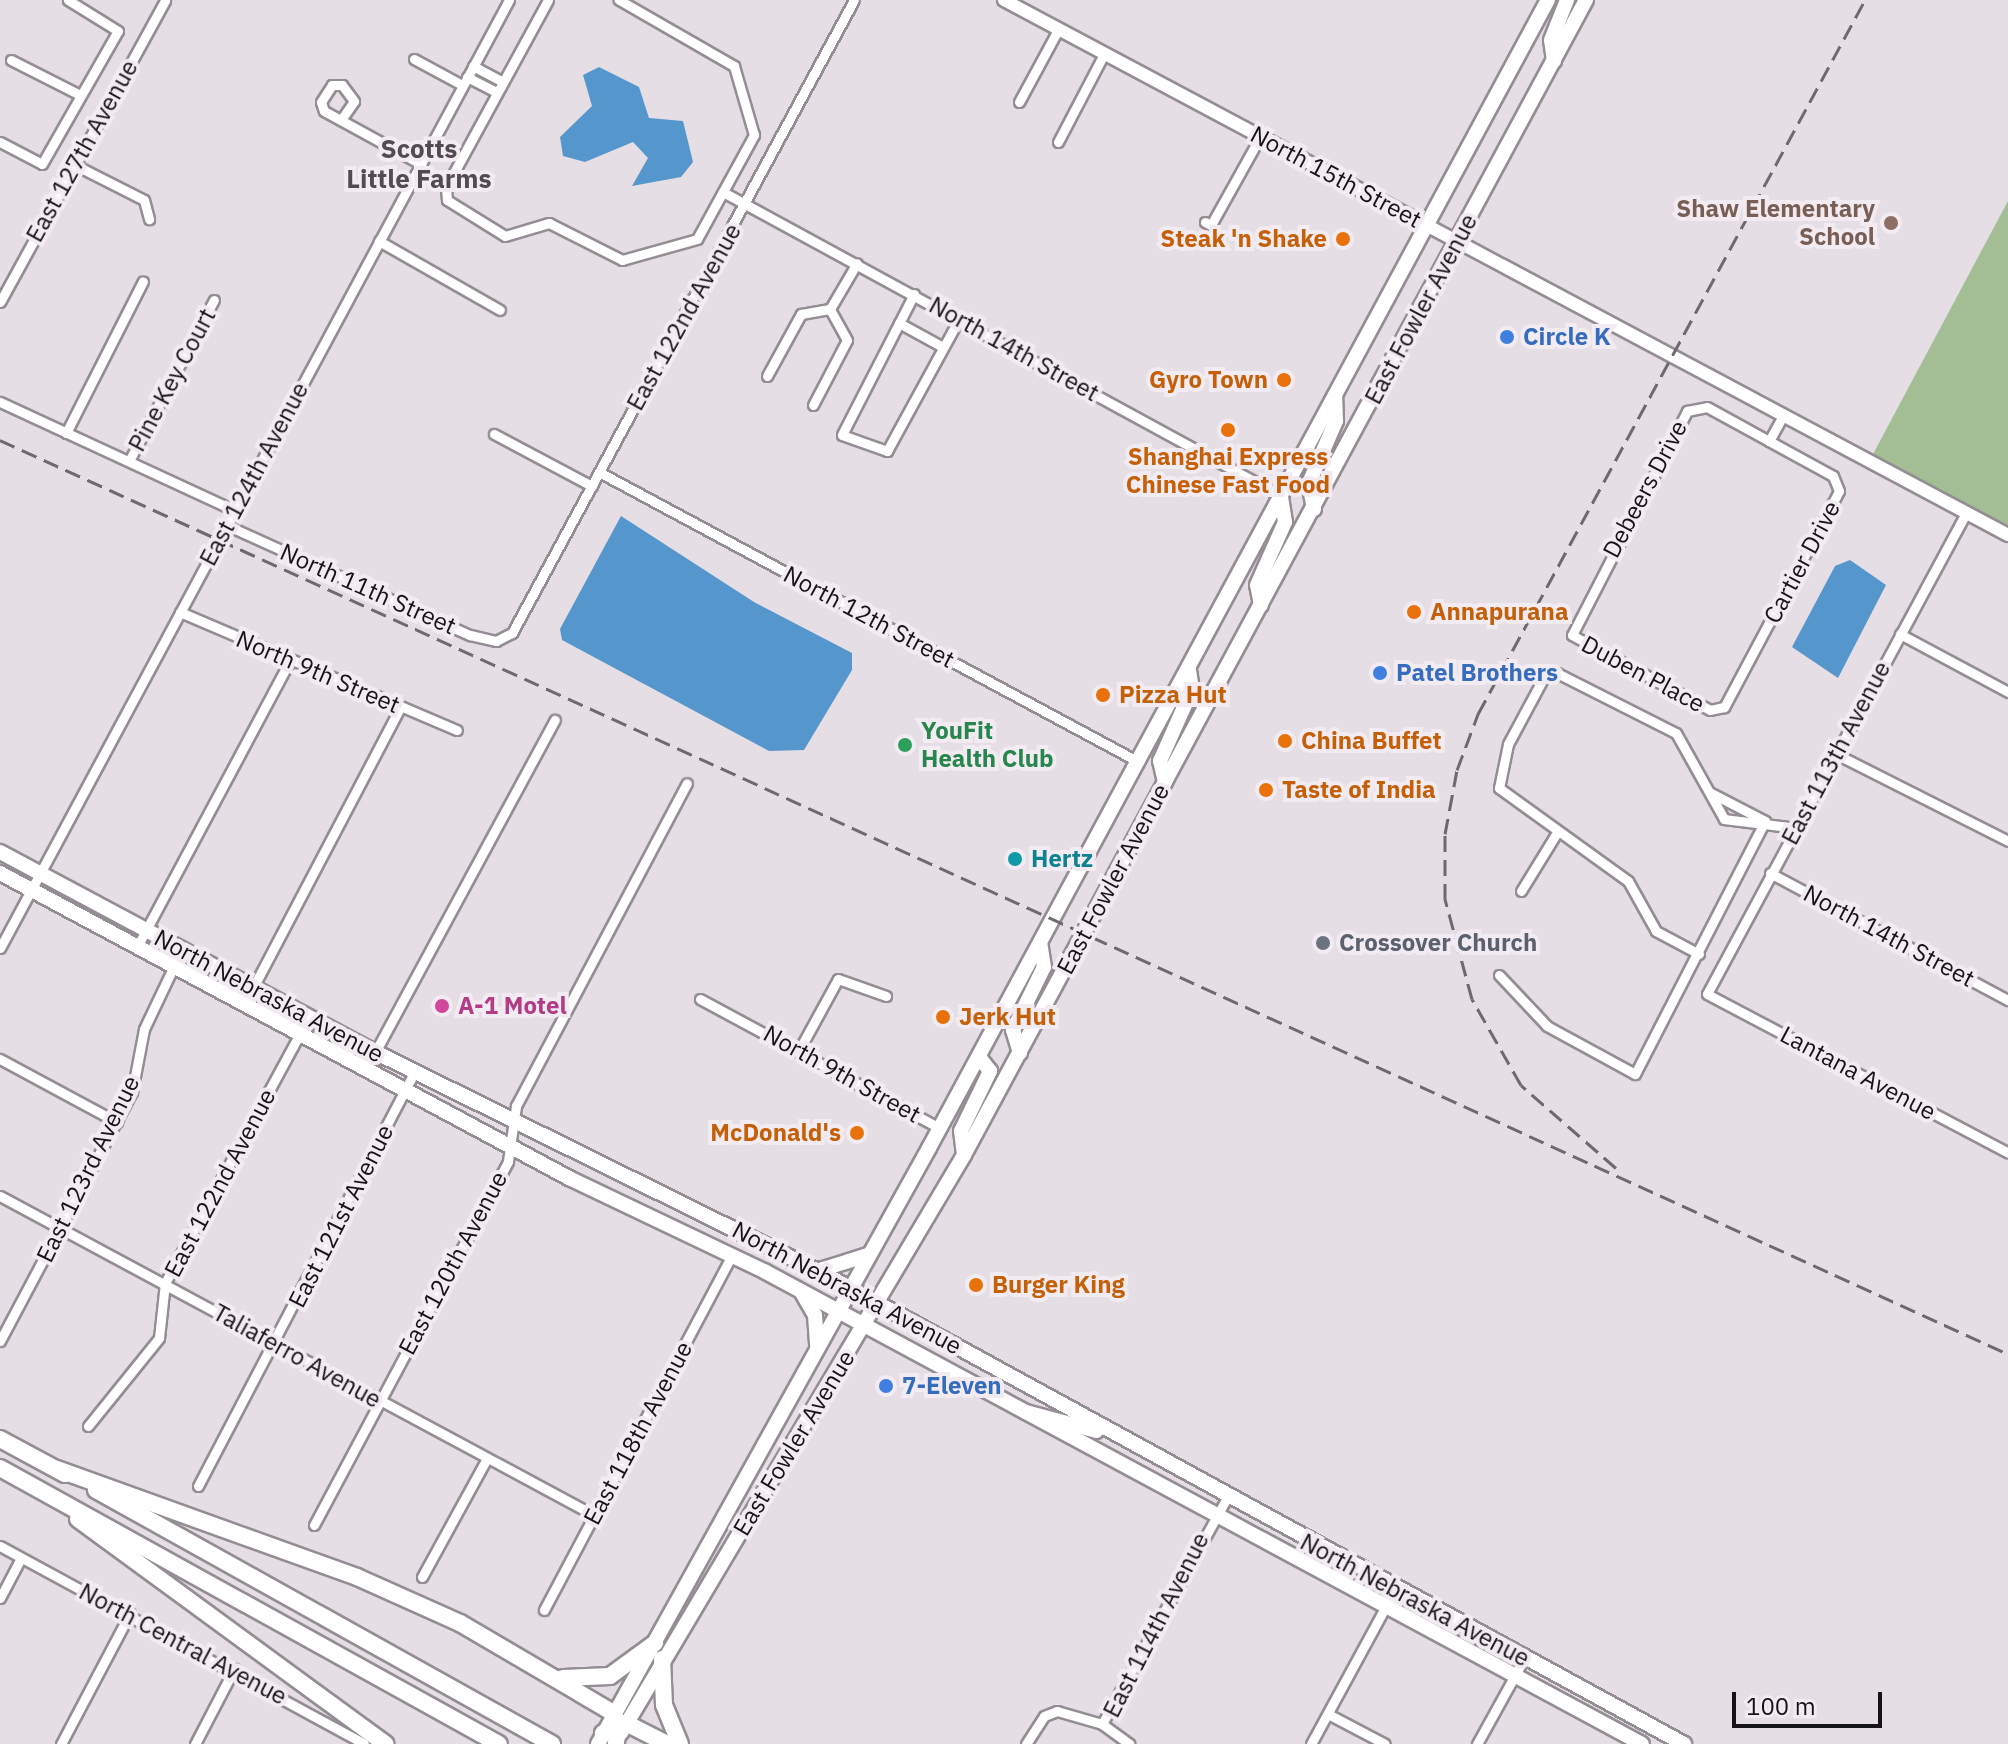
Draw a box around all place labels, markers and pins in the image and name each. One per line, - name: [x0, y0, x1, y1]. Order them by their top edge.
- place label: Shaw Elementary School: [1676, 195, 1875, 251]
- marker: Shaw Elementary School: [1882, 214, 1900, 232]
- place label: Steak 'n Shake: [1160, 225, 1327, 253]
- marker: Steak 'n Shake: [1334, 230, 1352, 248]
- place label: Circle K: [1523, 323, 1611, 351]
- marker: Circle K: [1498, 328, 1516, 346]
- place label: Gyro Town: [1149, 366, 1268, 394]
- marker: Gyro Town: [1275, 371, 1293, 389]
- marker: Shanghai Express Chinese Fast Food: [1219, 421, 1237, 439]
- place label: Shanghai Express Chinese Fast Food: [1126, 443, 1330, 499]
- place label: Annapurana: [1430, 598, 1569, 626]
- marker: Annapurana: [1405, 603, 1423, 621]
- place label: Patel Brothers: [1396, 659, 1558, 687]
- marker: Patel Brothers: [1371, 664, 1389, 682]
- place label: Pizza Hut: [1119, 681, 1227, 709]
- marker: Pizza Hut: [1094, 686, 1112, 704]
- place label: YouFit Health Club: [921, 717, 1054, 773]
- place label: China Buffet: [1301, 727, 1442, 755]
- marker: China Buffet: [1276, 732, 1294, 750]
- marker: YouFit Health Club: [896, 736, 914, 754]
- place label: Taste of India: [1282, 776, 1436, 804]
- marker: Taste of India: [1257, 781, 1275, 799]
- place label: Hertz: [1031, 845, 1093, 873]
- marker: Hertz: [1006, 850, 1024, 868]
- place label: Crossover Church: [1339, 929, 1537, 957]
- marker: Crossover Church: [1314, 934, 1332, 952]
- place label: A-1 Motel: [458, 992, 567, 1020]
- marker: A-1 Motel: [433, 997, 451, 1015]
- place label: Jerk Hut: [959, 1003, 1056, 1031]
- marker: Jerk Hut: [934, 1008, 952, 1026]
- place label: McDonald's: [710, 1119, 841, 1147]
- marker: McDonald's: [848, 1124, 866, 1142]
- place label: Burger King: [992, 1271, 1125, 1299]
- marker: Burger King: [967, 1276, 985, 1294]
- place label: 7-Eleven: [902, 1372, 1002, 1400]
- marker: 7-Eleven: [877, 1377, 895, 1395]

